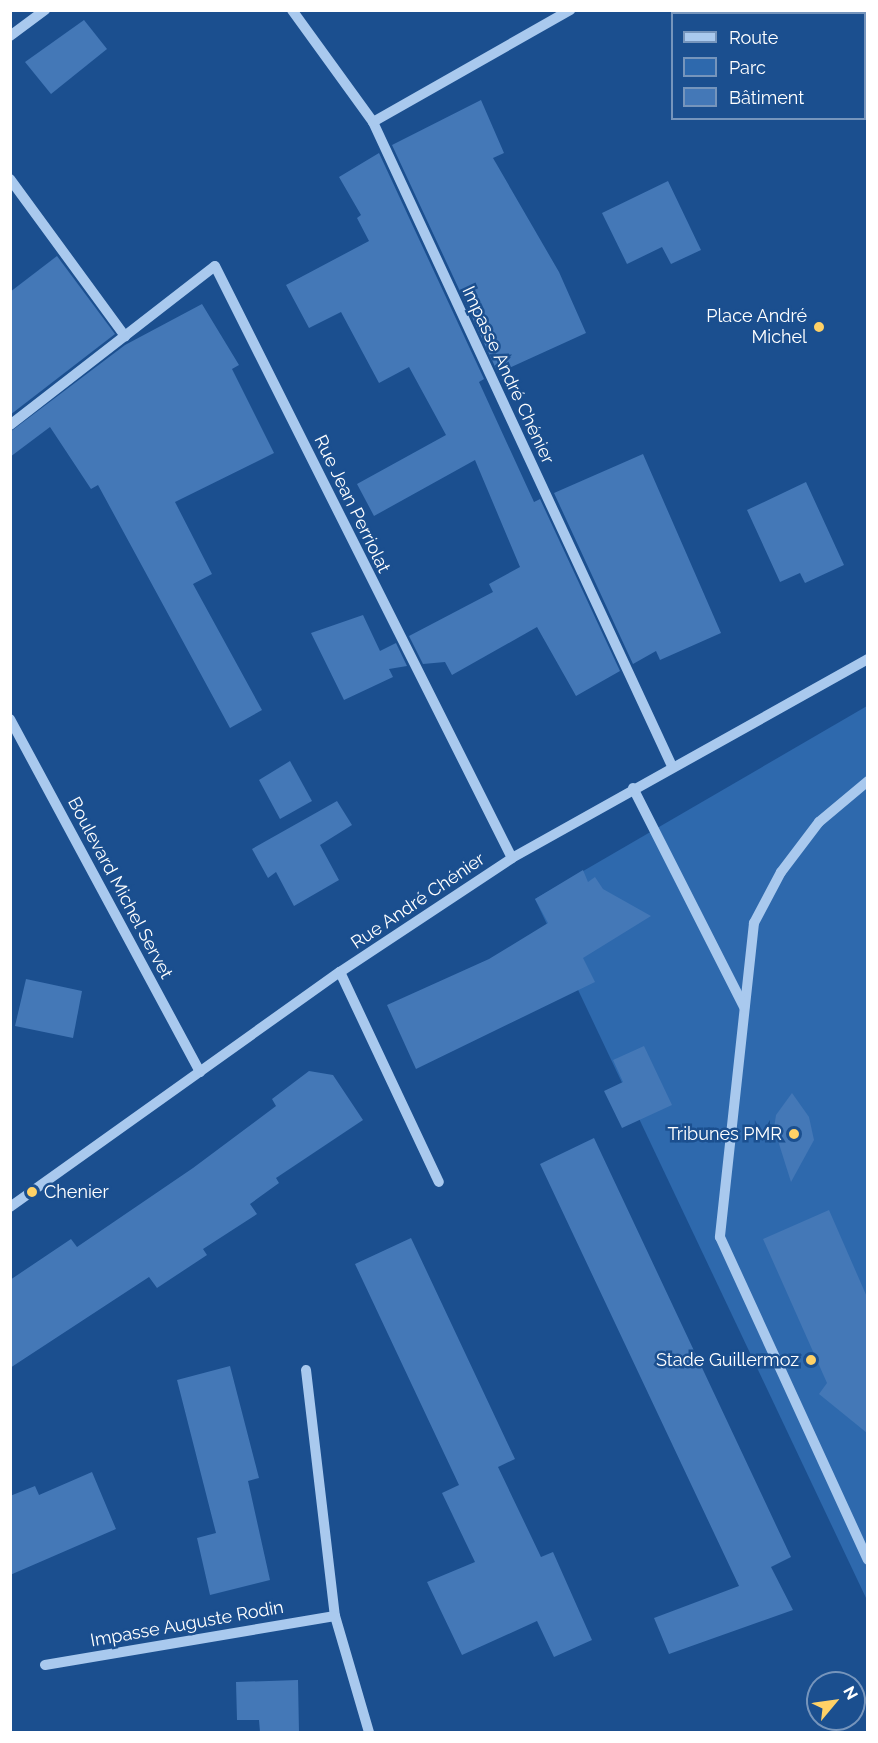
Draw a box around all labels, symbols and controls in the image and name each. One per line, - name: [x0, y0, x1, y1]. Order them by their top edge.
- legend: [671, 12, 866, 120]
- text: Route: [729, 27, 778, 48]
- text: Parc: [729, 57, 766, 78]
- text: Bâtiment: [729, 87, 804, 108]
- street label: Impasse André Chénier: [457, 282, 559, 468]
- place label: Place André Michel: [706, 306, 807, 348]
- marker: Place André Michel: [812, 320, 826, 334]
- street label: Rue Jean Perriolat: [309, 431, 395, 577]
- street label: Boulevard Michel Servet: [63, 793, 177, 983]
- street label: Rue André Chénier: [347, 848, 489, 954]
- place label: Tribunes PMR: [668, 1123, 782, 1145]
- marker: Tribunes PMR: [787, 1127, 801, 1141]
- place label: Chenier: [44, 1181, 109, 1203]
- marker: Chenier: [25, 1185, 39, 1199]
- place label: Stade Guillermoz: [656, 1349, 799, 1371]
- marker: Stade Guillermoz: [804, 1353, 818, 1367]
- street label: Impasse Auguste Rodin: [88, 1596, 286, 1652]
- north arrow: [806, 1671, 866, 1731]
- text: N: [839, 1683, 862, 1703]

